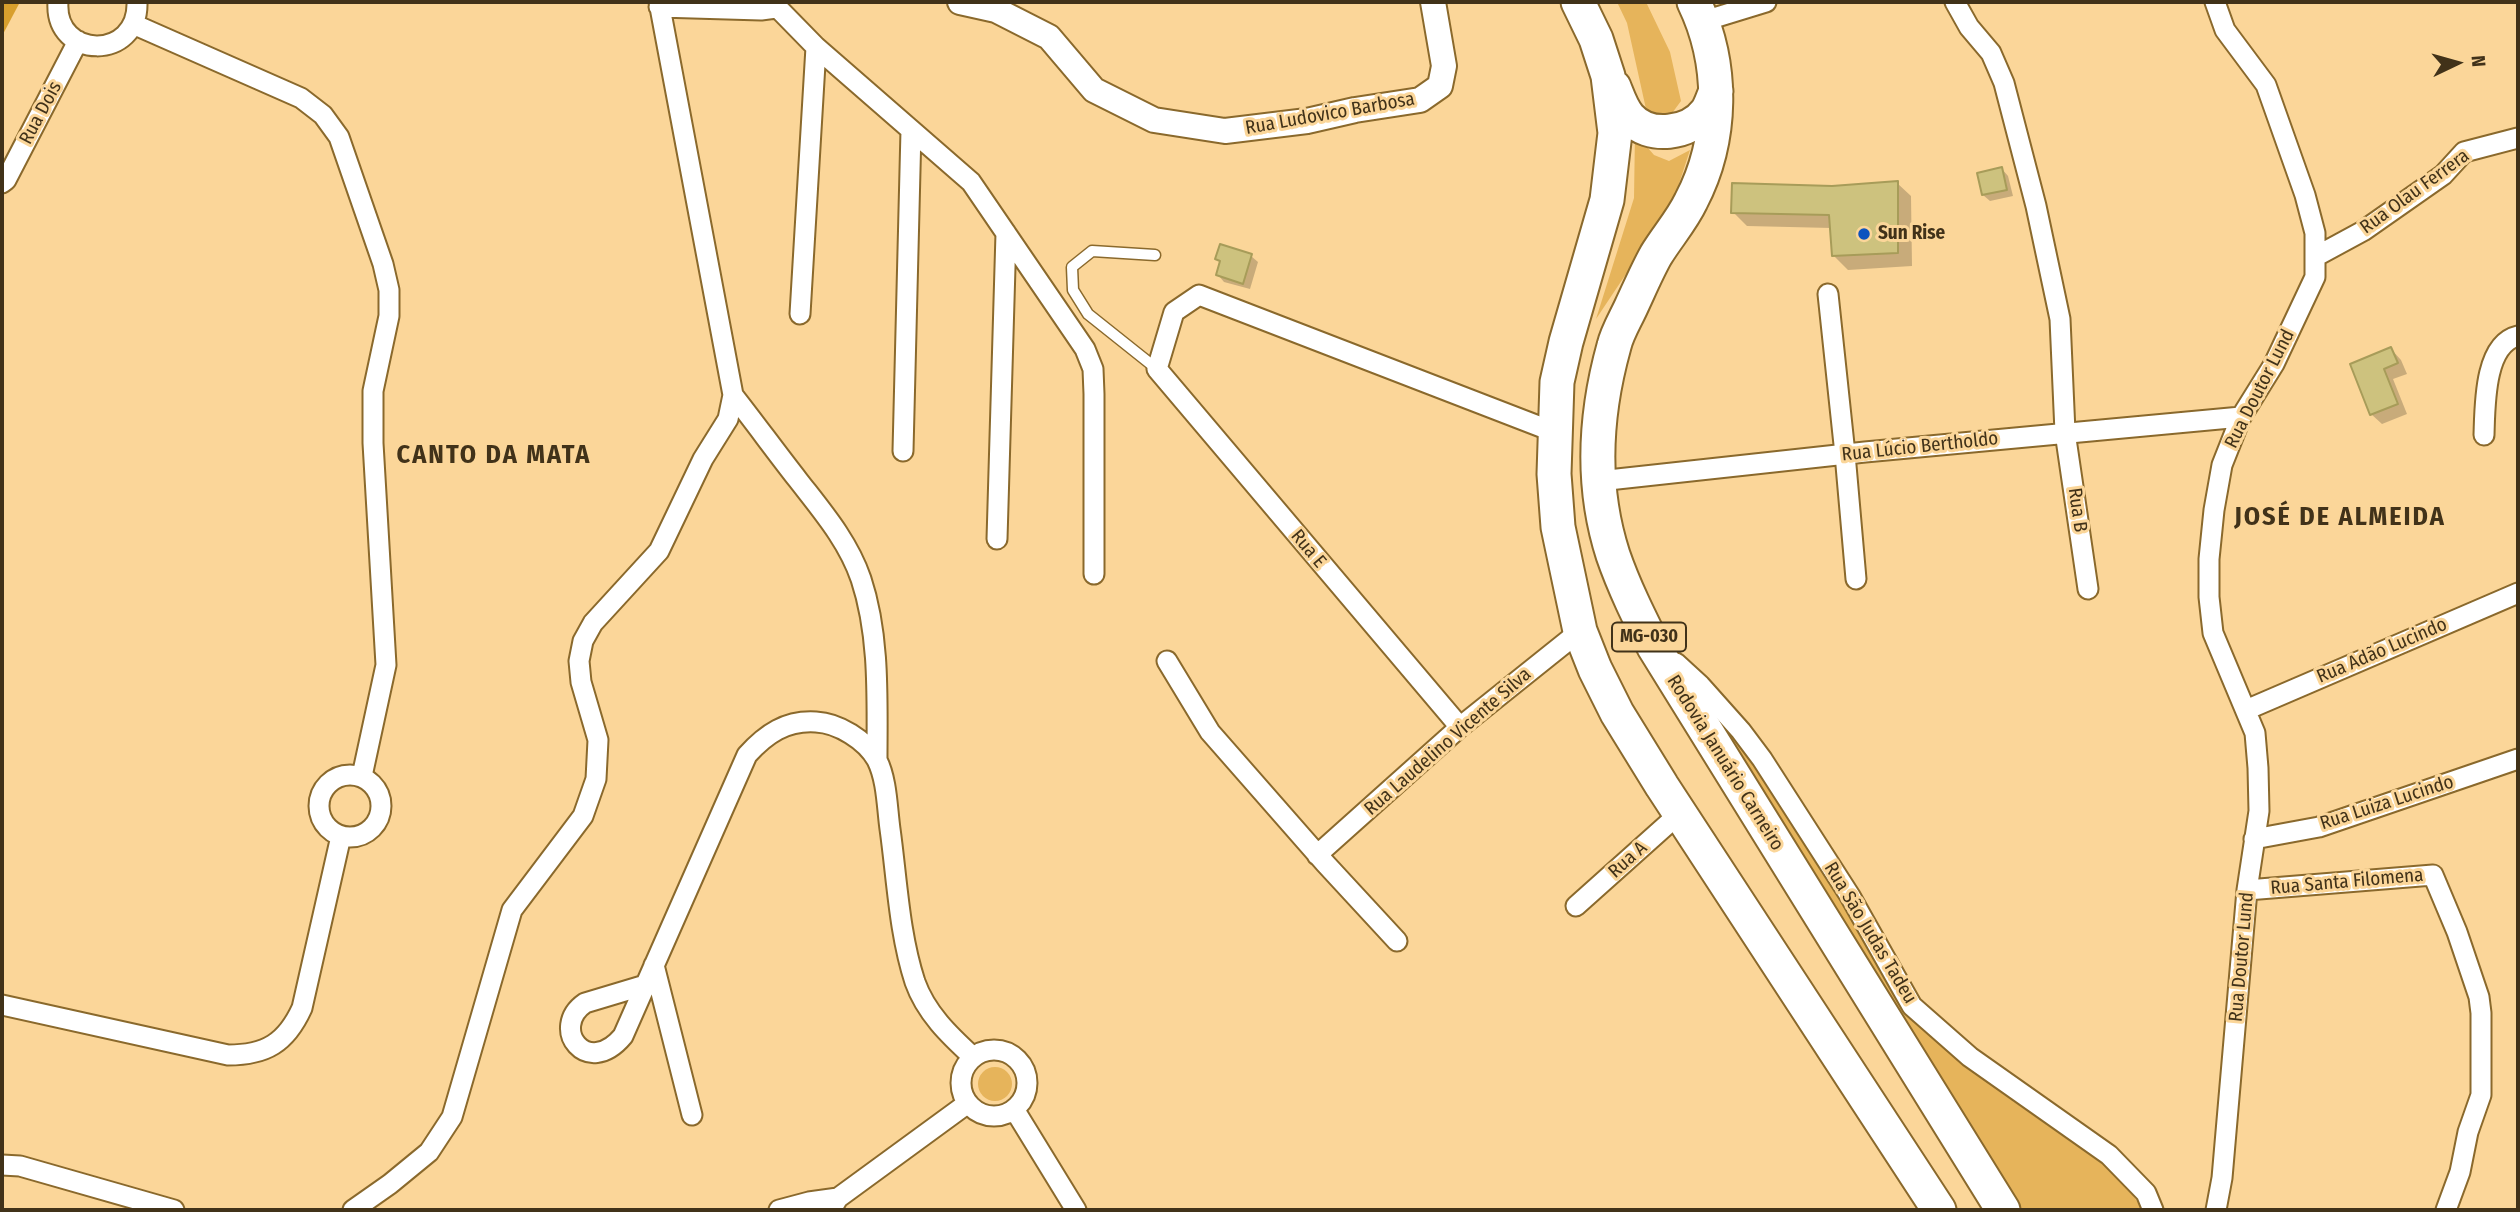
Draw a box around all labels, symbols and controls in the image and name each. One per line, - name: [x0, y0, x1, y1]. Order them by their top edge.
- north arrow: [2422, 28, 2492, 98]
- text: N: [2466, 54, 2490, 68]
- street label: Rua Dois: [15, 78, 67, 148]
- street label: Rua Ludovico Barbosa: [1244, 88, 1416, 140]
- street label: Rua Olau Ferrera: [2356, 145, 2474, 239]
- place label: Sun Rise: [1878, 223, 1945, 245]
- marker: Sun Rise: [1856, 226, 1872, 242]
- street label: Rua Doutor Lund: [2220, 326, 2300, 452]
- street label: Rua Lúcio Bertholdo: [1841, 427, 1999, 467]
- district label: CANTO DA MATA: [398, 440, 590, 472]
- street label: Rua B: [2063, 486, 2091, 534]
- district label: JOSÉ DE ALMEIDA: [2236, 502, 2444, 534]
- street label: Rua E: [1285, 525, 1331, 573]
- street label: Rua Adão Lucindo: [2313, 613, 2451, 689]
- road number: MG-030: [1612, 622, 1686, 652]
- street label: Rua Laudelino Vicente Silva: [1360, 663, 1536, 821]
- street label: Rodovia Januário Carneiro: [1662, 671, 1788, 855]
- street label: Rua Luiza Lucindo: [2317, 771, 2457, 835]
- street label: Rua A: [1604, 837, 1652, 883]
- street label: Rua São Judas Tadeu: [1819, 858, 1921, 1008]
- street label: Rua Santa Filomena: [2270, 864, 2424, 900]
- street label: Rua Doutor Lund: [2225, 891, 2259, 1023]

